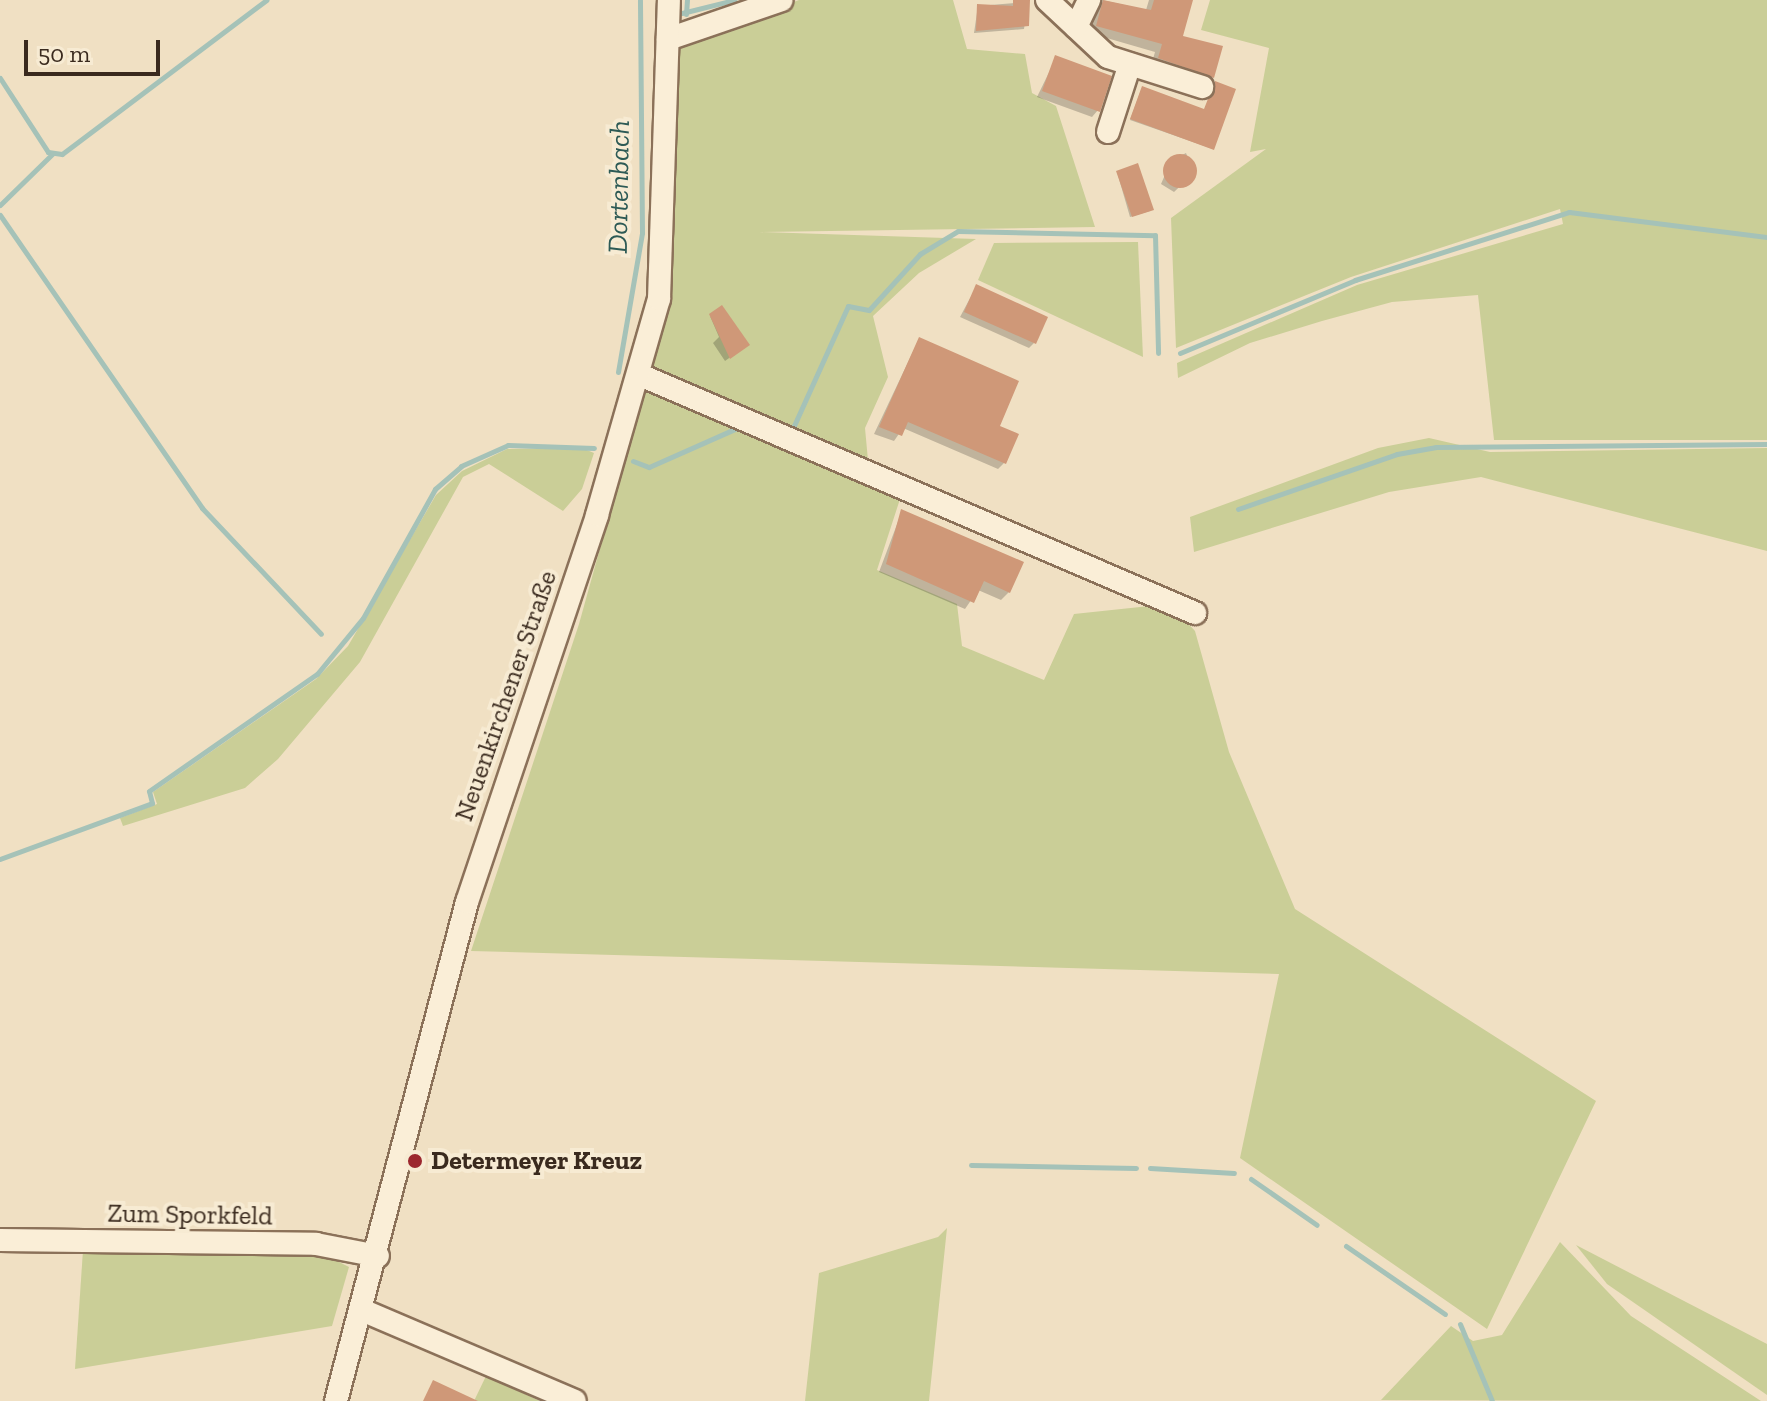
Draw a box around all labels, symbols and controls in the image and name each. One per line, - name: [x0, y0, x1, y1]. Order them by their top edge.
- scale bar: [28, 24, 164, 74]
- text: 50 m: [38, 39, 90, 68]
- water label: Dortenbach: [601, 120, 637, 254]
- street label: Neuenkirchener Straße: [448, 567, 564, 825]
- place label: Determeyer Kreuz: [431, 1145, 642, 1177]
- marker: Determeyer Kreuz: [406, 1152, 424, 1170]
- street label: Zum Sporkfeld: [107, 1198, 273, 1232]

